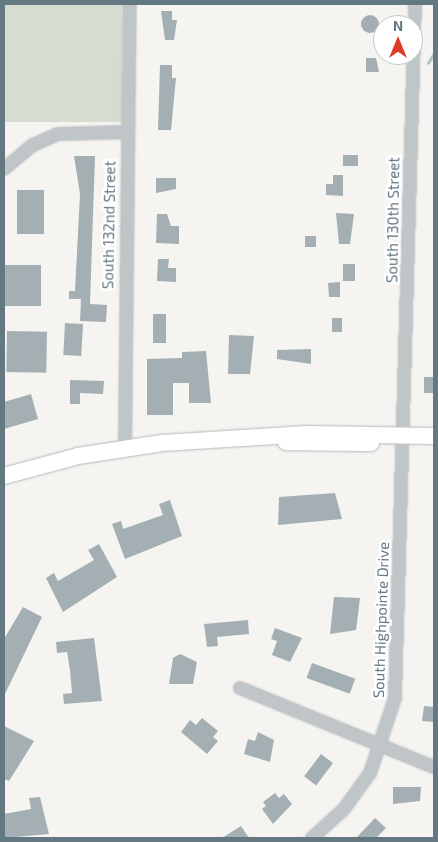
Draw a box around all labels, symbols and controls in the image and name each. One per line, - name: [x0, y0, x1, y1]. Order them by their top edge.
- north arrow: [373, 15, 423, 65]
- text: N: [393, 17, 403, 34]
- street label: South 130th Street: [383, 157, 403, 283]
- street label: South 132nd Street: [99, 161, 119, 289]
- street label: South Highpointe Drive: [369, 542, 393, 698]

